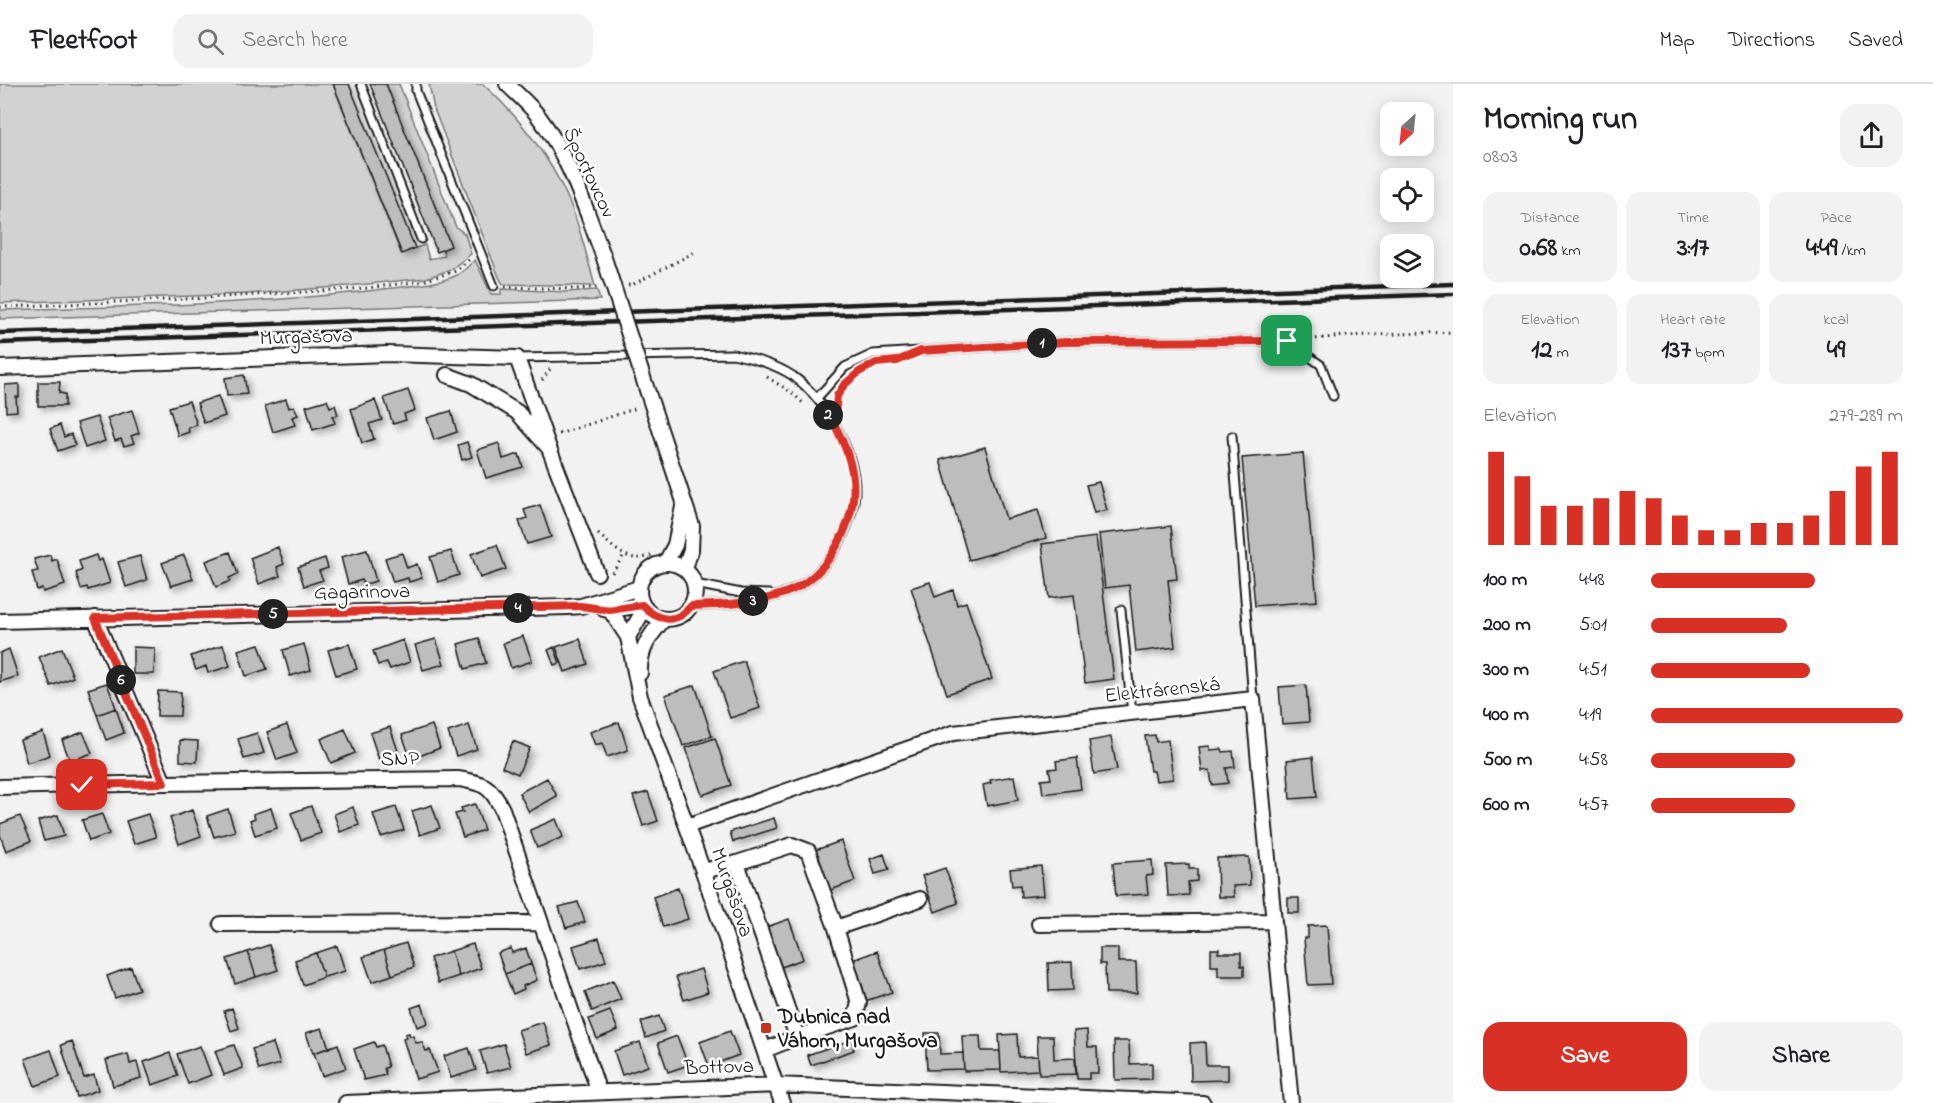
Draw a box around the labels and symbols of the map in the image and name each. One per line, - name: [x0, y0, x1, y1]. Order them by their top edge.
- north arrow: [1380, 102, 1434, 156]
- street label: Športovcov: [554, 123, 623, 224]
- pin: [1261, 315, 1312, 366]
- street label: Murgašova: [259, 321, 353, 357]
- pin: 1: [1027, 328, 1057, 358]
- pin: 2: [813, 400, 843, 430]
- street label: Gagarinova: [314, 577, 410, 611]
- pin: 3: [738, 586, 768, 616]
- pin: 4: [503, 593, 533, 623]
- pin: 5: [258, 599, 288, 629]
- pin: 6: [106, 665, 136, 695]
- street label: Elektrárenská: [1103, 670, 1222, 712]
- street label: SNP: [380, 745, 420, 775]
- pin: [56, 759, 107, 810]
- street label: Murgašova: [700, 844, 760, 942]
- place label: Dubnica nad Váhom, Murgašova: [777, 1003, 938, 1059]
- marker: Dubnica nad Váhom, Murgašova: [759, 1021, 773, 1035]
- street label: Bottova: [683, 1052, 754, 1084]

